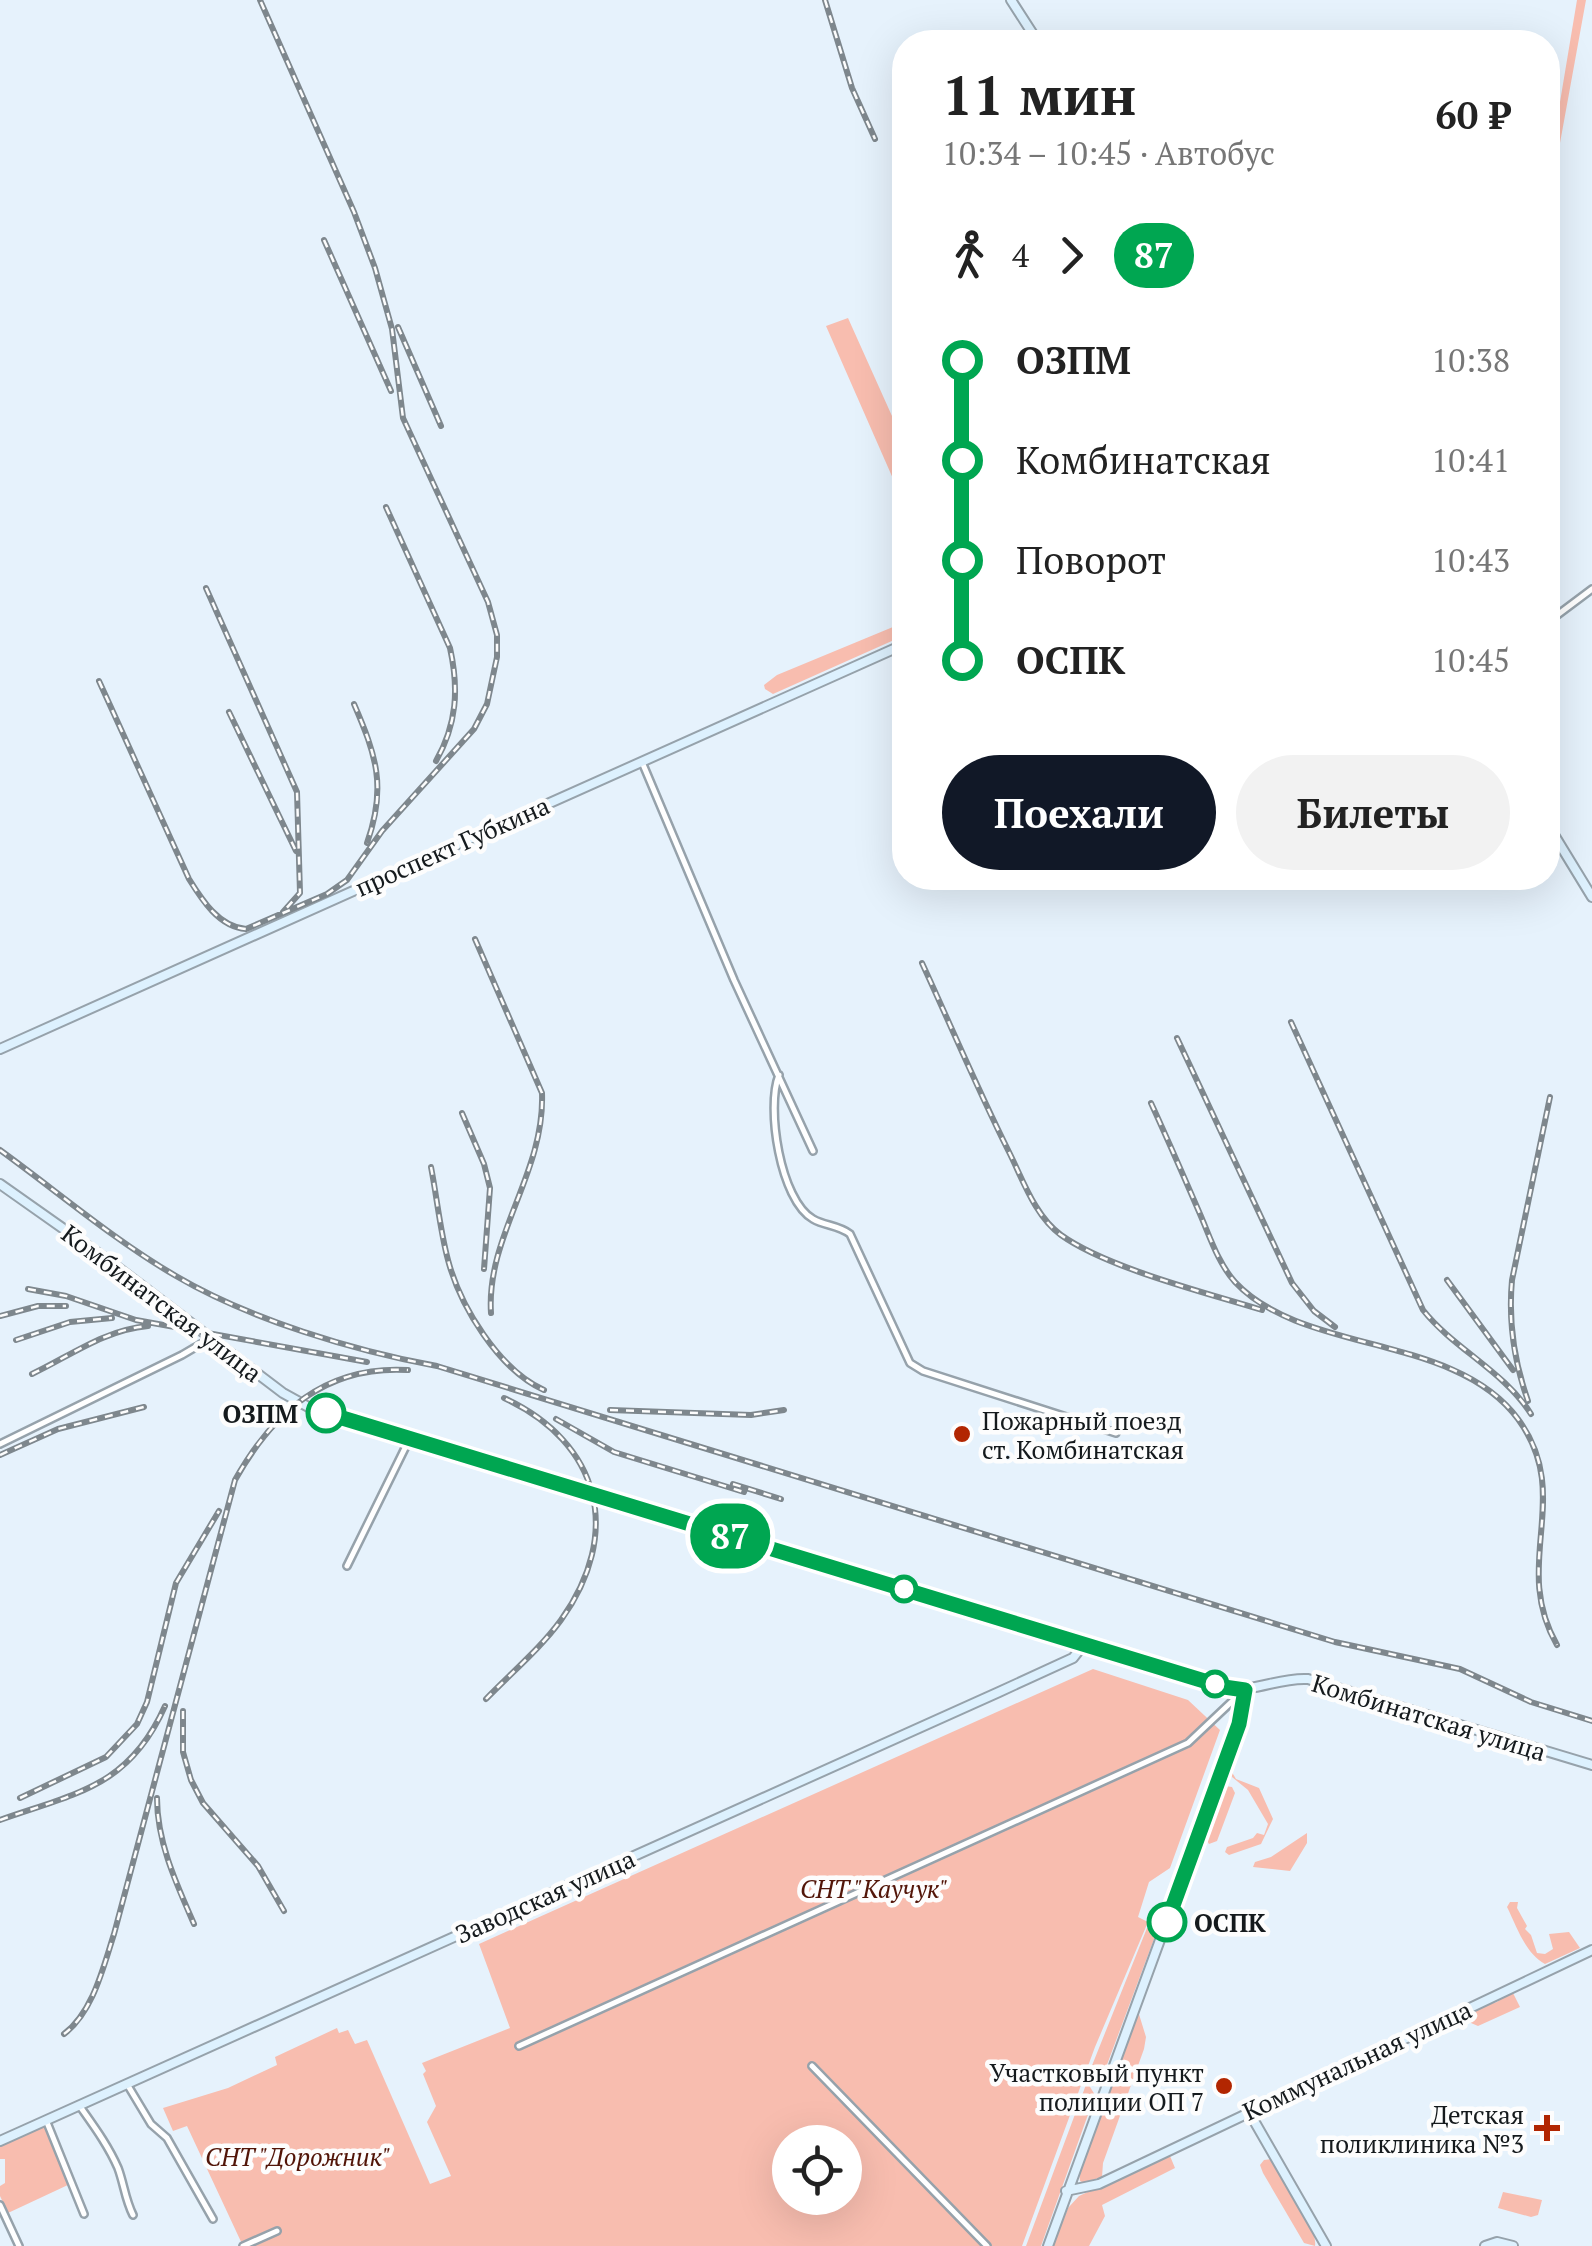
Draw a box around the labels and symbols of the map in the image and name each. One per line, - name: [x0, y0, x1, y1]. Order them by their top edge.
- street label: проспект Губкина: [350, 788, 555, 904]
- street label: Комбинатская улица: [55, 1217, 269, 1389]
- marker: ОЗПМ: [307, 1394, 345, 1432]
- place label: ОЗПМ: [222, 1397, 298, 1430]
- place label: Пожарный поезд ст. Комбинатская: [982, 1404, 1184, 1466]
- marker: Пожарный поезд ст. Комбинатская: [951, 1423, 973, 1445]
- line badge: 87: [685, 1504, 775, 1568]
- unlabelled marker: [891, 1576, 917, 1602]
- street label: Комбинатская улица: [1308, 1666, 1550, 1768]
- unlabelled marker: [1202, 1671, 1228, 1697]
- street label: Заводская улица: [450, 1841, 640, 1950]
- park label: СНТ "Каучук": [800, 1872, 948, 1905]
- marker: ОСПК: [1148, 1903, 1186, 1941]
- place label: ОСПК: [1194, 1906, 1266, 1939]
- street label: Коммунальная улица: [1237, 1992, 1477, 2128]
- place label: Участковый пункт полиции ОП 7: [990, 2056, 1204, 2118]
- marker: Участковый пункт полиции ОП 7: [1213, 2075, 1235, 2097]
- place label: Детская поликлиника №3: [1320, 2098, 1524, 2160]
- marker: Детская поликлиника №3: [1534, 2115, 1560, 2141]
- park label: СНТ "Дорожник": [205, 2140, 391, 2173]

